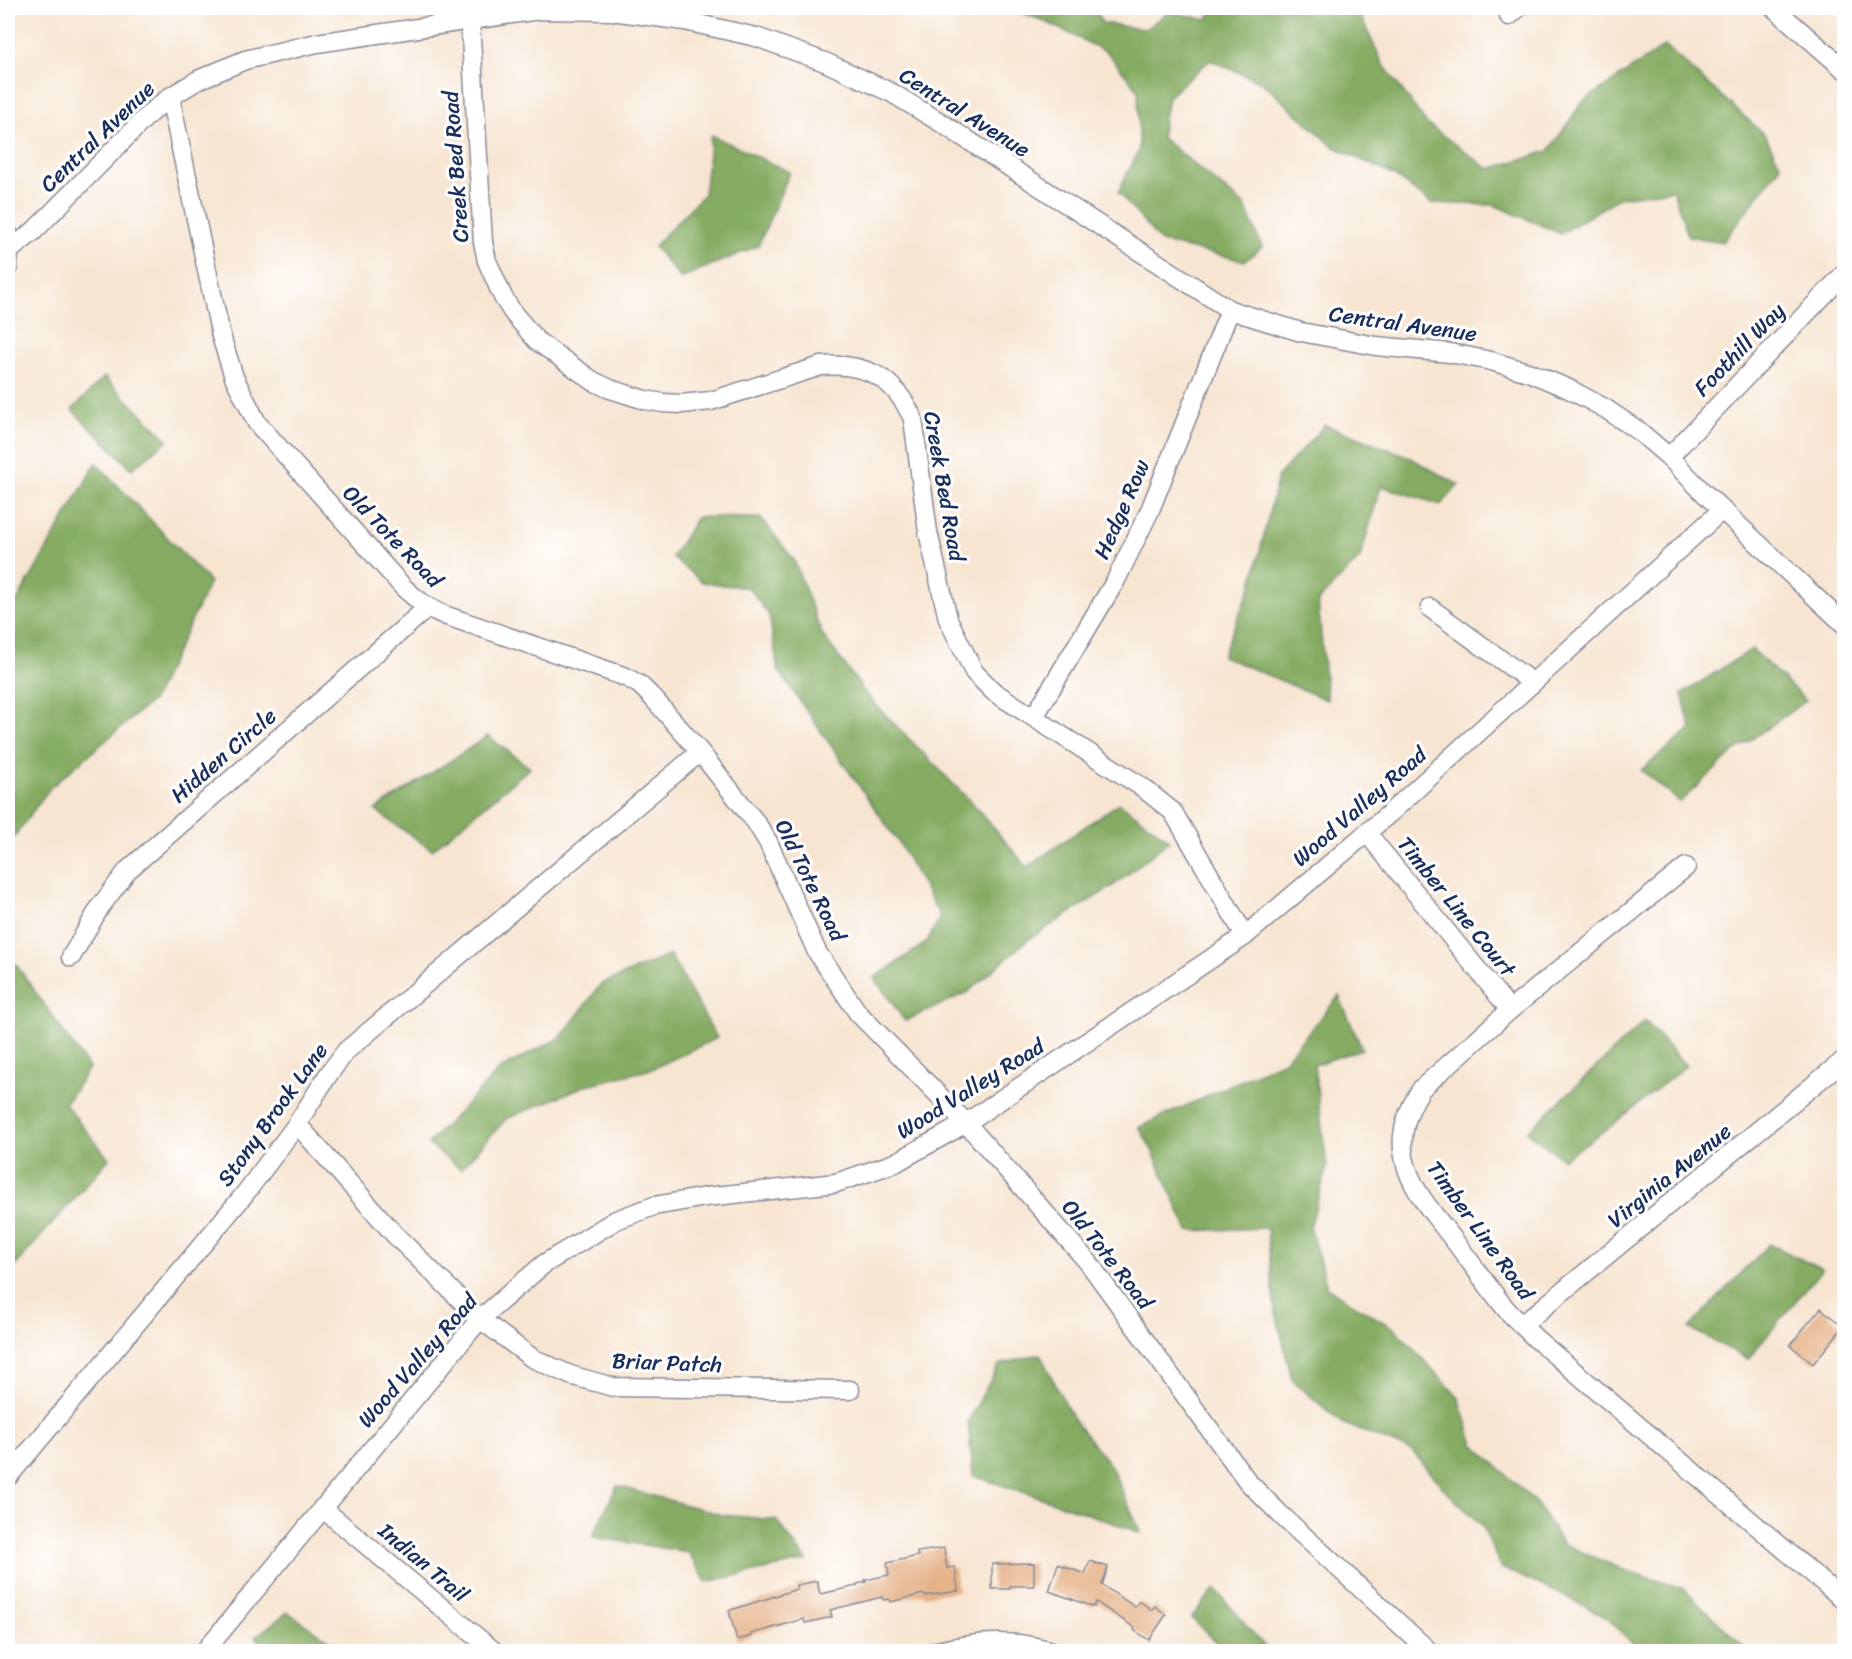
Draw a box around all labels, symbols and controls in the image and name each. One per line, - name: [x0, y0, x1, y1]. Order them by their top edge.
- street label: Central Avenue: [891, 56, 1038, 168]
- street label: Central Avenue: [30, 71, 164, 202]
- street label: Creek Bed Road: [431, 89, 480, 244]
- street label: Foothill Way: [1684, 292, 1795, 406]
- street label: Central Avenue: [1327, 294, 1479, 353]
- street label: Creek Bed Road: [912, 408, 977, 566]
- street label: Hedge Row: [1082, 453, 1161, 566]
- street label: Old Tote Road: [333, 475, 454, 598]
- street label: Hidden Circle: [161, 698, 286, 813]
- street label: Wood Valley Road: [1283, 735, 1437, 877]
- street label: Old Tote Road: [764, 812, 858, 949]
- street label: Timber Line Court: [1387, 827, 1527, 987]
- street label: Wood Valley Road: [888, 1026, 1053, 1150]
- street label: Stony Brook Lane: [207, 1034, 338, 1195]
- street label: Virginia Avenue: [1598, 1113, 1740, 1238]
- street label: Timber Line Road: [1416, 1152, 1546, 1310]
- street label: Old Tote Road: [1052, 1190, 1164, 1319]
- street label: Wood Valley Road: [347, 1283, 488, 1437]
- street label: Briar Patch: [611, 1341, 723, 1384]
- street label: Indian Trail: [368, 1512, 479, 1613]

